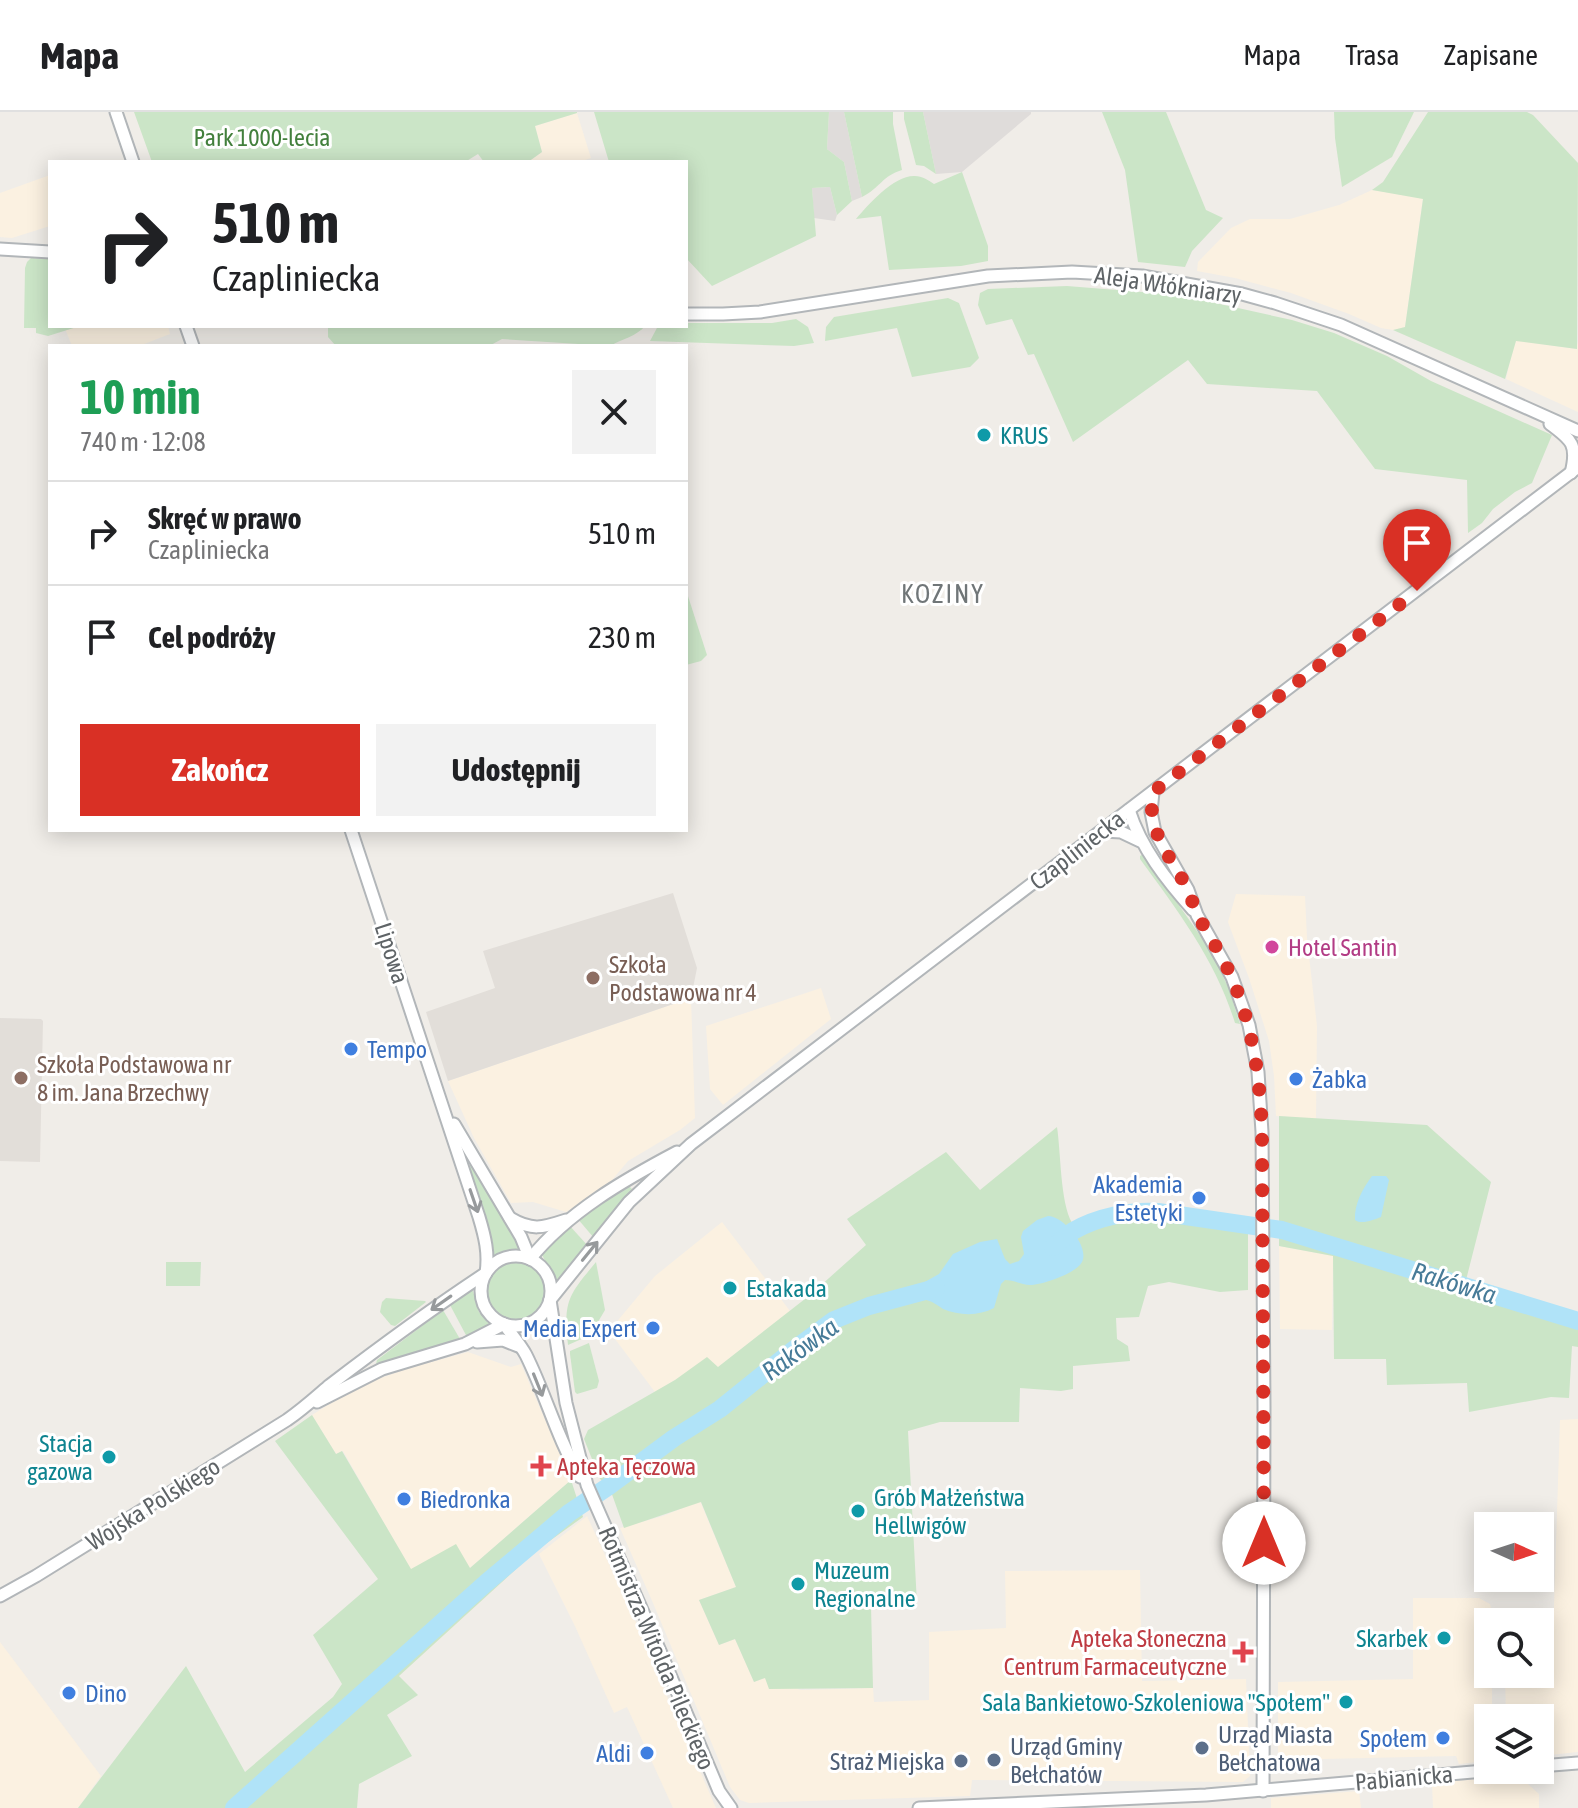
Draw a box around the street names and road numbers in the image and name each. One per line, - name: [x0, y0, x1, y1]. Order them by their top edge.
- street label: Aleja Włókniarzy: [1093, 261, 1243, 309]
- street label: Czapliniecka: [1024, 805, 1130, 895]
- street label: Lipowa: [370, 919, 414, 987]
- street label: Wojska Polskiego: [81, 1452, 225, 1556]
- street label: Rotmistrza Witolda Pileckiego: [594, 1522, 720, 1774]
- street label: Pabianicka: [1354, 1760, 1454, 1796]

